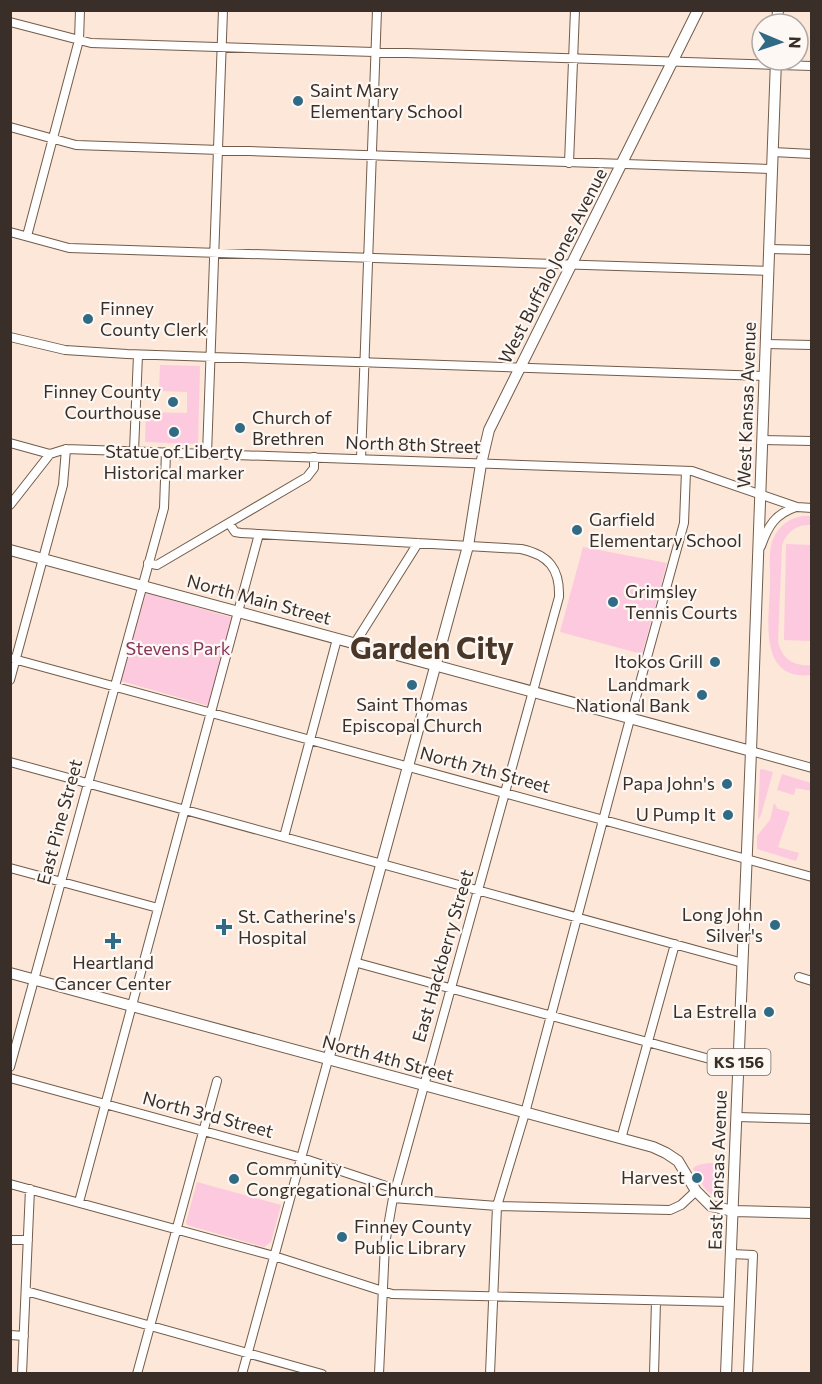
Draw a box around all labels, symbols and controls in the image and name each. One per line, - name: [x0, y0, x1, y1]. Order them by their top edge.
- north arrow: [750, 12, 810, 72]
- text: N: [786, 36, 805, 49]
- place label: Saint Mary Elementary School: [310, 79, 463, 122]
- marker: Saint Mary Elementary School: [291, 94, 305, 108]
- street label: West Buffalo Jones Avenue: [493, 164, 611, 367]
- place label: Finney County Clerk: [100, 297, 207, 340]
- marker: Finney County Clerk: [81, 312, 95, 326]
- street label: West Kansas Avenue: [732, 321, 760, 489]
- place label: Finney County Courthouse: [43, 380, 161, 423]
- marker: Finney County Courthouse: [166, 395, 180, 409]
- place label: Church of Brethren: [252, 406, 333, 449]
- marker: Church of Brethren: [233, 421, 247, 435]
- marker: Statue of Liberty Historical marker: [167, 425, 181, 439]
- street label: North 8th Street: [345, 431, 481, 457]
- place label: Statue of Liberty Historical marker: [104, 440, 244, 483]
- place label: Garfield Elementary School: [589, 508, 742, 551]
- marker: Garfield Elementary School: [570, 523, 584, 537]
- street label: North Main Street: [185, 569, 334, 629]
- place label: Grimsley Tennis Courts: [625, 580, 737, 623]
- marker: Grimsley Tennis Courts: [606, 595, 620, 609]
- district label: Garden City: [350, 628, 515, 665]
- park label: Stevens Park: [126, 637, 231, 659]
- place label: Itokos Grill: [614, 650, 703, 672]
- marker: Itokos Grill: [708, 655, 722, 669]
- place label: Landmark National Bank: [575, 673, 690, 716]
- marker: Saint Thomas Episcopal Church: [405, 678, 419, 692]
- marker: Landmark National Bank: [695, 688, 709, 702]
- place label: Saint Thomas Episcopal Church: [342, 693, 482, 736]
- street label: North 7th Street: [418, 741, 553, 797]
- street label: East Pine Street: [32, 757, 86, 887]
- place label: Papa John's: [622, 772, 715, 794]
- marker: Papa John's: [720, 777, 734, 791]
- place label: U Pump It: [636, 803, 716, 825]
- marker: U Pump It: [721, 808, 735, 822]
- street label: East Hackberry Street: [407, 867, 477, 1045]
- place label: Long John Silver's: [682, 903, 763, 946]
- place label: St. Catherine's Hospital: [238, 905, 356, 948]
- marker: St. Catherine's Hospital: [215, 918, 233, 936]
- marker: Long John Silver's: [768, 918, 782, 932]
- marker: Heartland Cancer Center: [104, 932, 122, 950]
- place label: Heartland Cancer Center: [54, 951, 172, 994]
- place label: La Estrella: [673, 1000, 757, 1022]
- marker: La Estrella: [762, 1005, 776, 1019]
- street label: North 4th Street: [320, 1030, 457, 1086]
- road number: KS 156: [708, 1049, 771, 1075]
- street label: North 3rd Street: [140, 1086, 276, 1142]
- street label: East Kansas Avenue: [703, 1090, 731, 1250]
- place label: Community Congregational Church: [246, 1157, 434, 1200]
- place label: Harvest: [621, 1166, 685, 1188]
- marker: Harvest: [690, 1171, 704, 1185]
- marker: Community Congregational Church: [227, 1172, 241, 1186]
- place label: Finney County Public Library: [354, 1215, 472, 1258]
- marker: Finney County Public Library: [335, 1230, 349, 1244]

